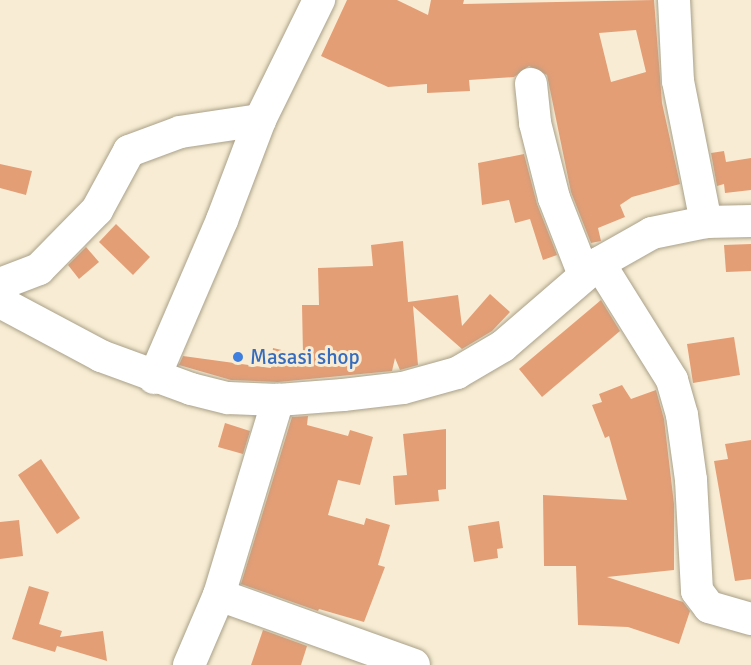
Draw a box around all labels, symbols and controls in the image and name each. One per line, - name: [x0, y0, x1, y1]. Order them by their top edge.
- place label: Masasi shop: [250, 344, 360, 370]
- marker: Masasi shop: [231, 350, 245, 364]

